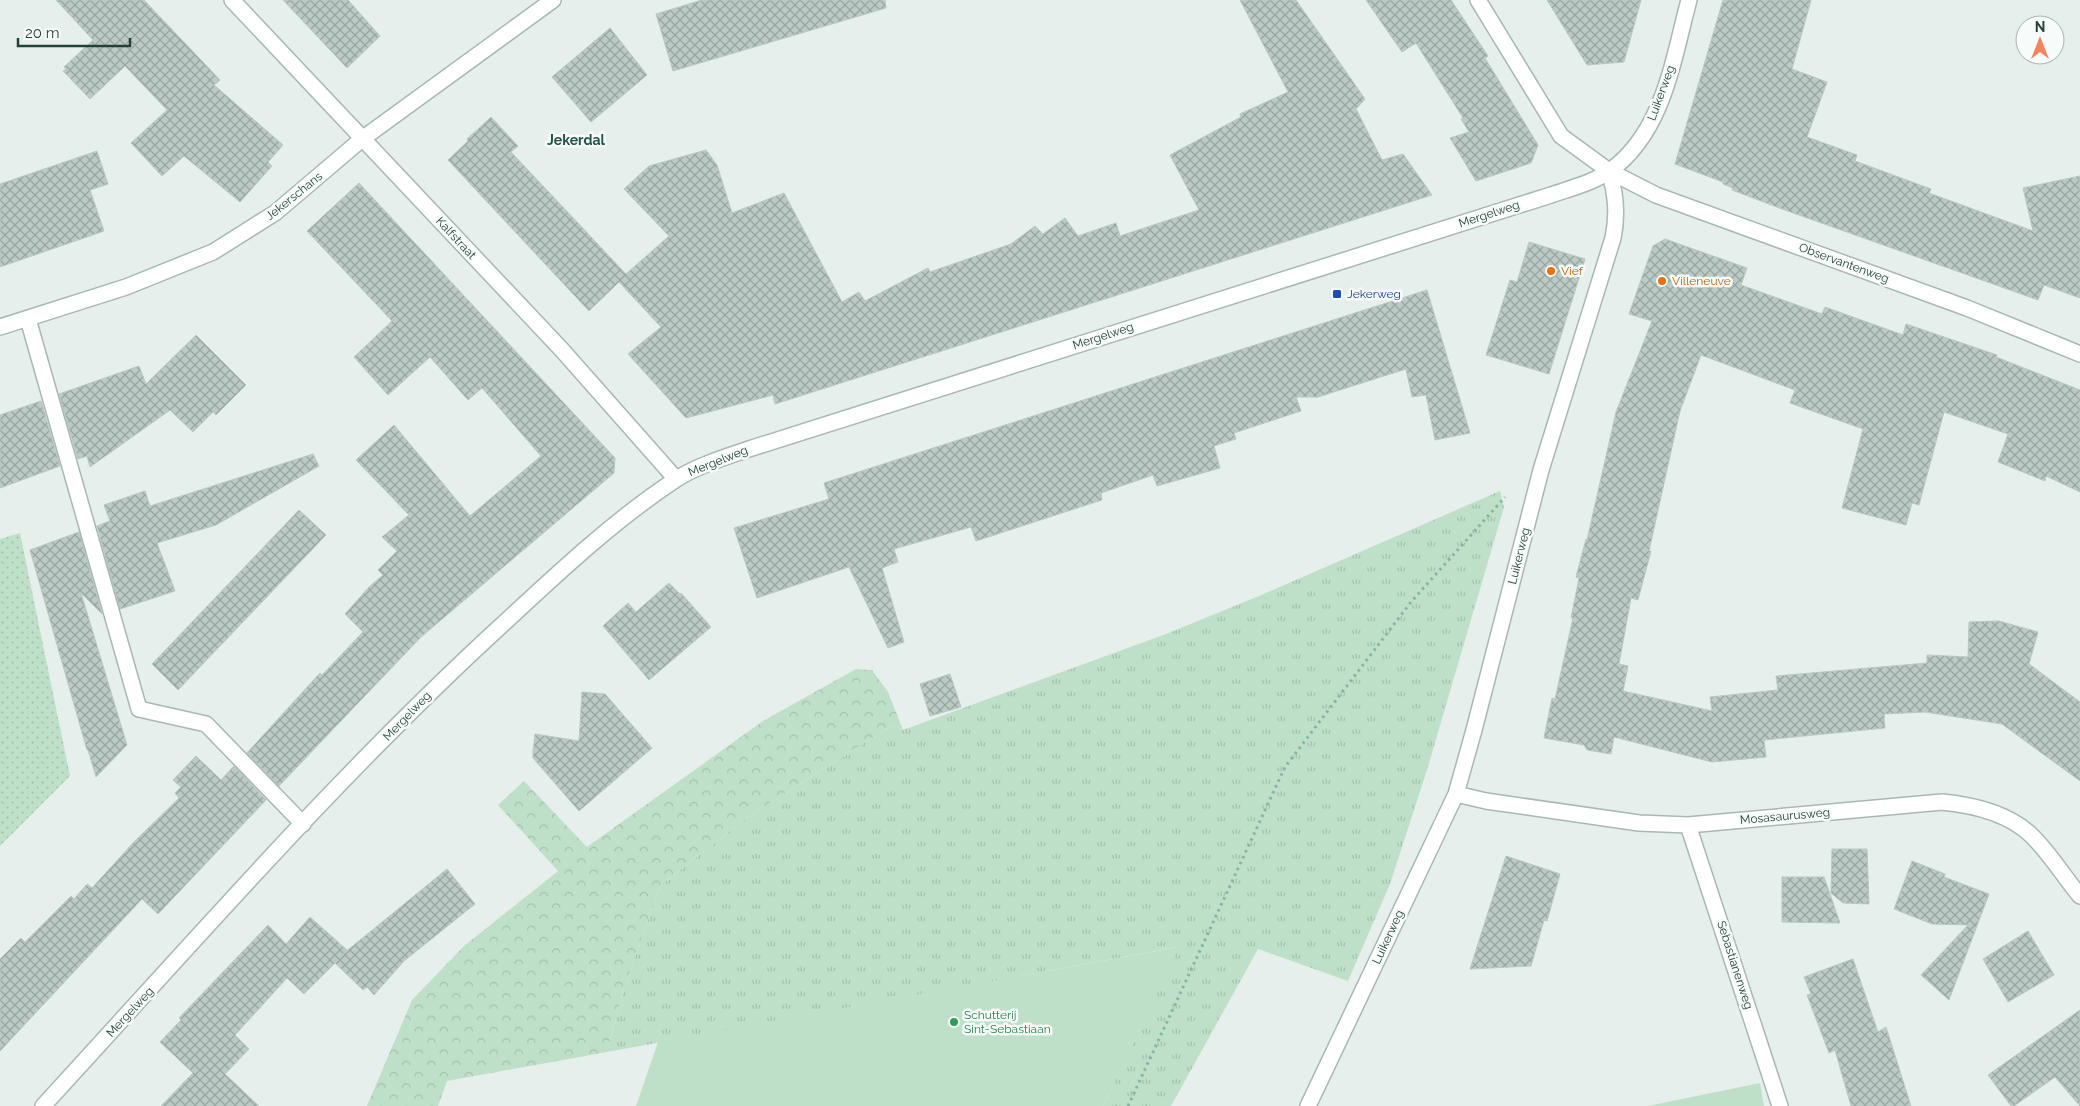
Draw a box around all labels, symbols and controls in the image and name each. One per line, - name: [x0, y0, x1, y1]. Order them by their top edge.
- scale bar: [18, 15, 130, 47]
- north arrow: [2015, 15, 2065, 65]
- text: N: [2035, 19, 2045, 35]
- text: 20 m: [25, 24, 60, 42]
- street label: Luikerweg: [1645, 63, 1677, 123]
- district label: Jekerdal: [547, 132, 605, 148]
- street label: Jekerschans: [263, 169, 325, 223]
- street label: Mergelweg: [1457, 198, 1521, 230]
- street label: Kalfstraat: [433, 214, 479, 262]
- street label: Observantenweg: [1797, 240, 1891, 286]
- place label: Vief: [1561, 264, 1584, 278]
- marker: Vief: [1545, 265, 1557, 277]
- place label: Villeneuve: [1672, 274, 1731, 288]
- marker: Villeneuve: [1656, 275, 1668, 287]
- place label: Jekerweg: [1347, 287, 1401, 301]
- marker: Jekerweg: [1331, 288, 1343, 300]
- street label: Mergelweg: [1071, 320, 1135, 352]
- street label: Mergelweg: [686, 443, 750, 479]
- street label: Luikerweg: [1505, 526, 1533, 586]
- street label: Mergelweg: [380, 688, 434, 744]
- street label: Mosasaurusweg: [1739, 805, 1831, 827]
- street label: Luikerweg: [1369, 908, 1407, 966]
- street label: Sebastianenweg: [1714, 919, 1756, 1011]
- street label: Mergelweg: [103, 984, 157, 1040]
- place label: Schutterij Sint-Sebastiaan: [964, 1008, 1051, 1036]
- marker: Schutterij Sint-Sebastiaan: [948, 1016, 960, 1028]

